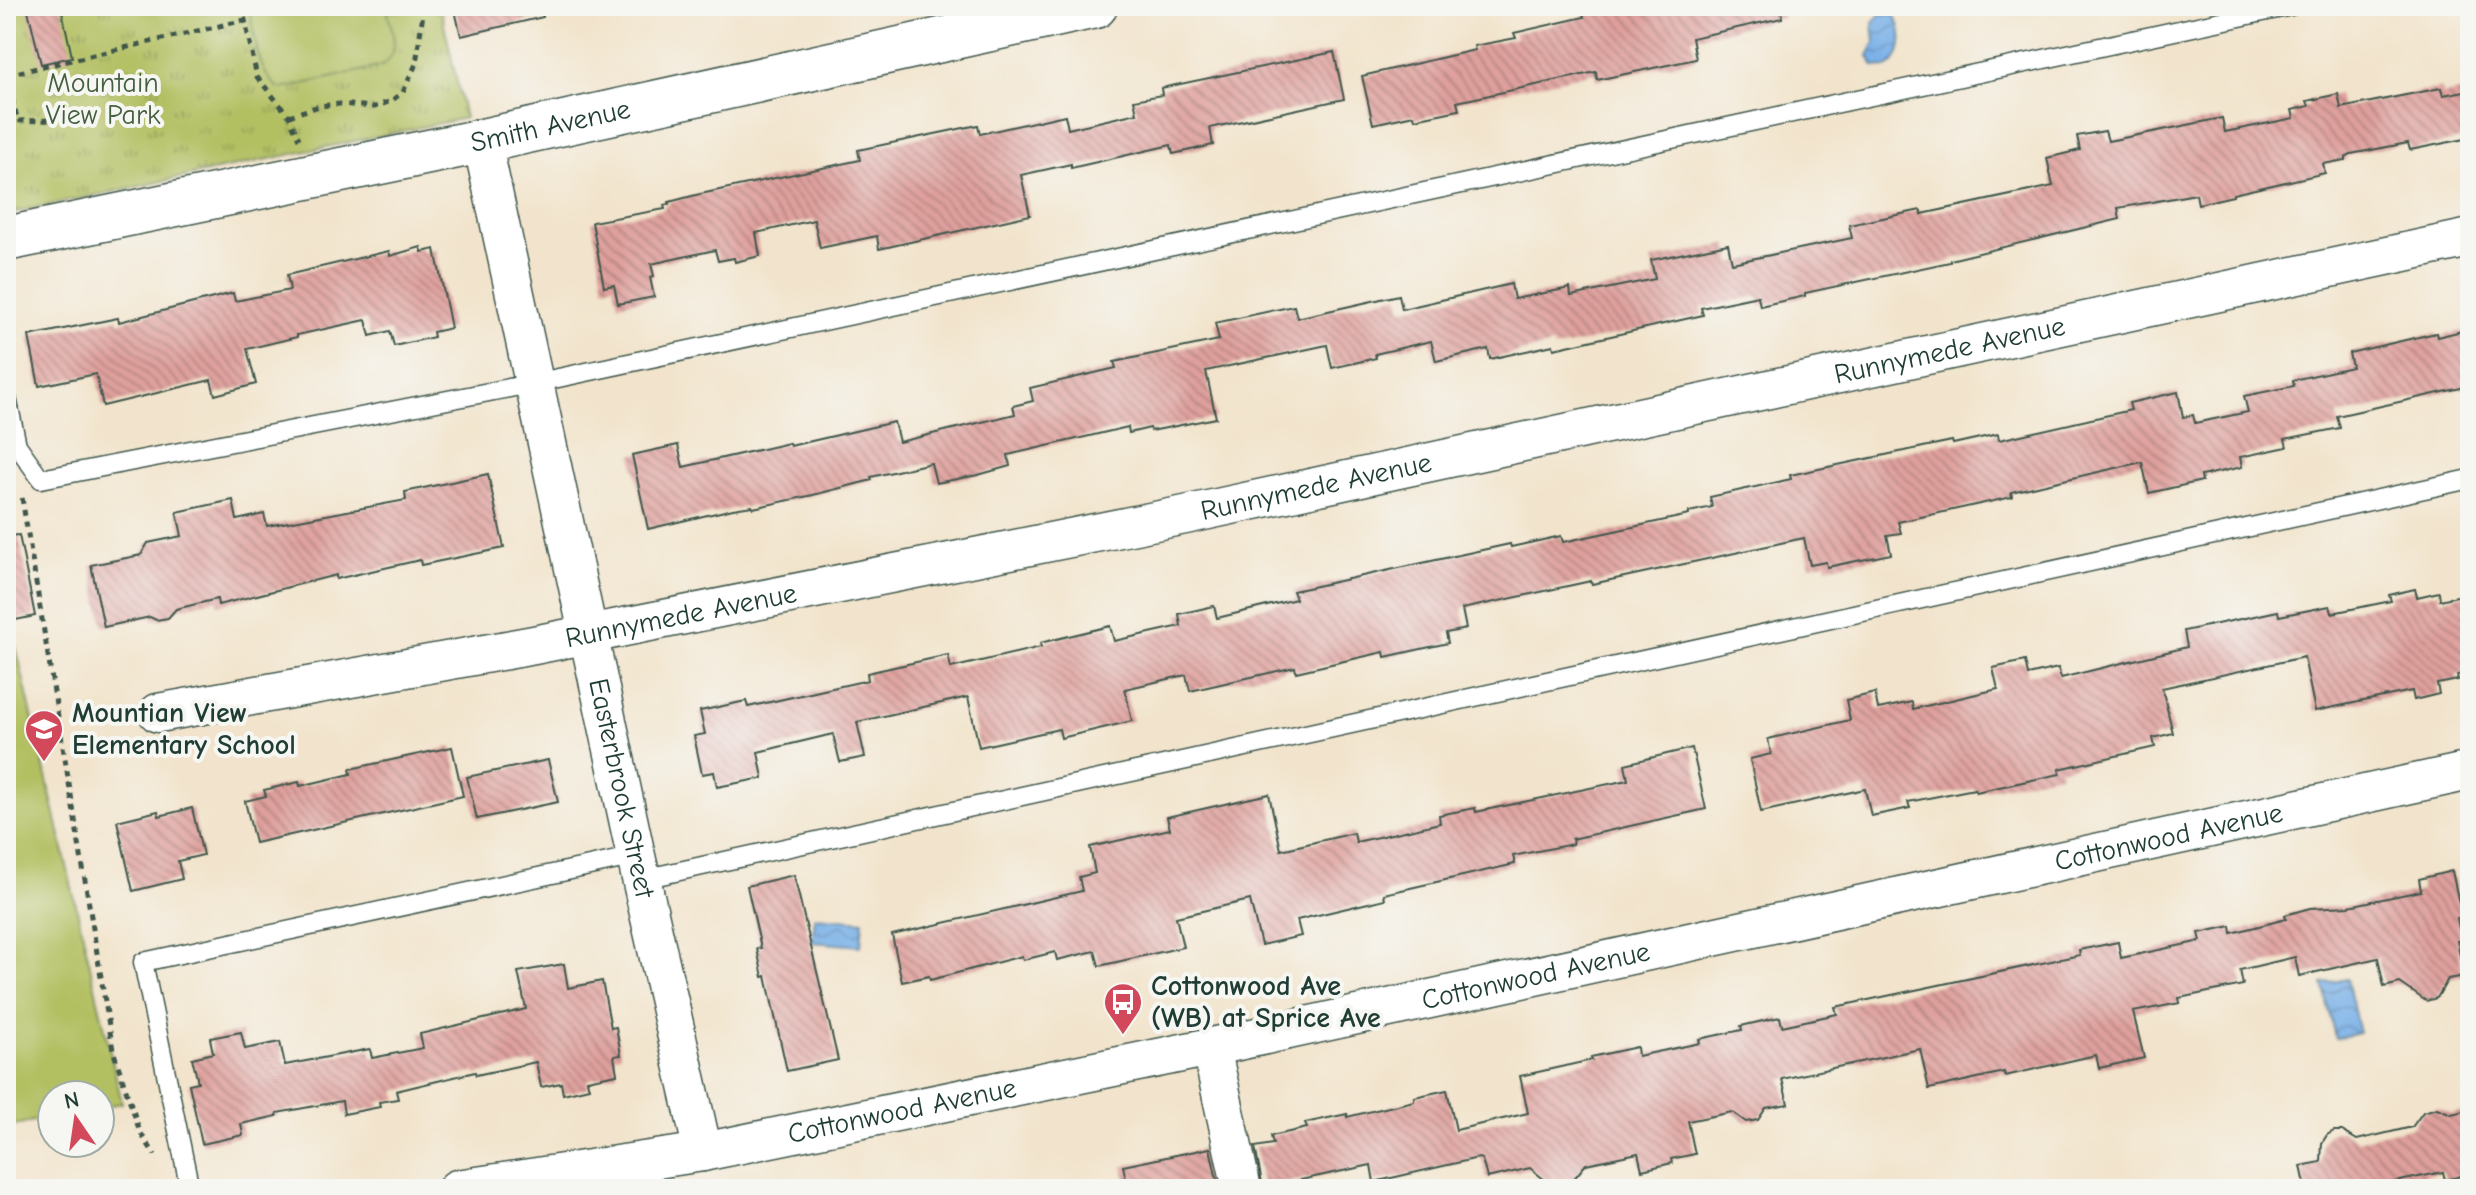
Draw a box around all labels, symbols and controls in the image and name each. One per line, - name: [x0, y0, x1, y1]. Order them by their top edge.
- park label: Mountain View Park: [45, 67, 161, 131]
- street label: Smith Avenue: [468, 93, 633, 159]
- street label: Runnymede Avenue: [1831, 310, 2068, 391]
- street label: Runnymede Avenue: [1198, 446, 1434, 527]
- street label: Runnymede Avenue: [563, 577, 799, 654]
- street label: Easterbrook Street: [582, 675, 661, 902]
- place label: Mountian View Elementary School: [72, 697, 296, 761]
- school or university icon: Mountian View Elementary School: [23, 708, 65, 763]
- street label: Cottonwood Avenue: [2052, 797, 2286, 878]
- street label: Cottonwood Avenue: [1419, 935, 1653, 1016]
- place label: Cottonwood Ave (WB) at Sprice Ave: [1151, 970, 1381, 1034]
- bus stop icon: Cottonwood Ave (WB) at Sprice Ave: [1102, 981, 1144, 1036]
- street label: Cottonwood Avenue: [785, 1072, 1019, 1150]
- north arrow: [36, 1079, 116, 1159]
- text: N: [62, 1086, 82, 1115]

